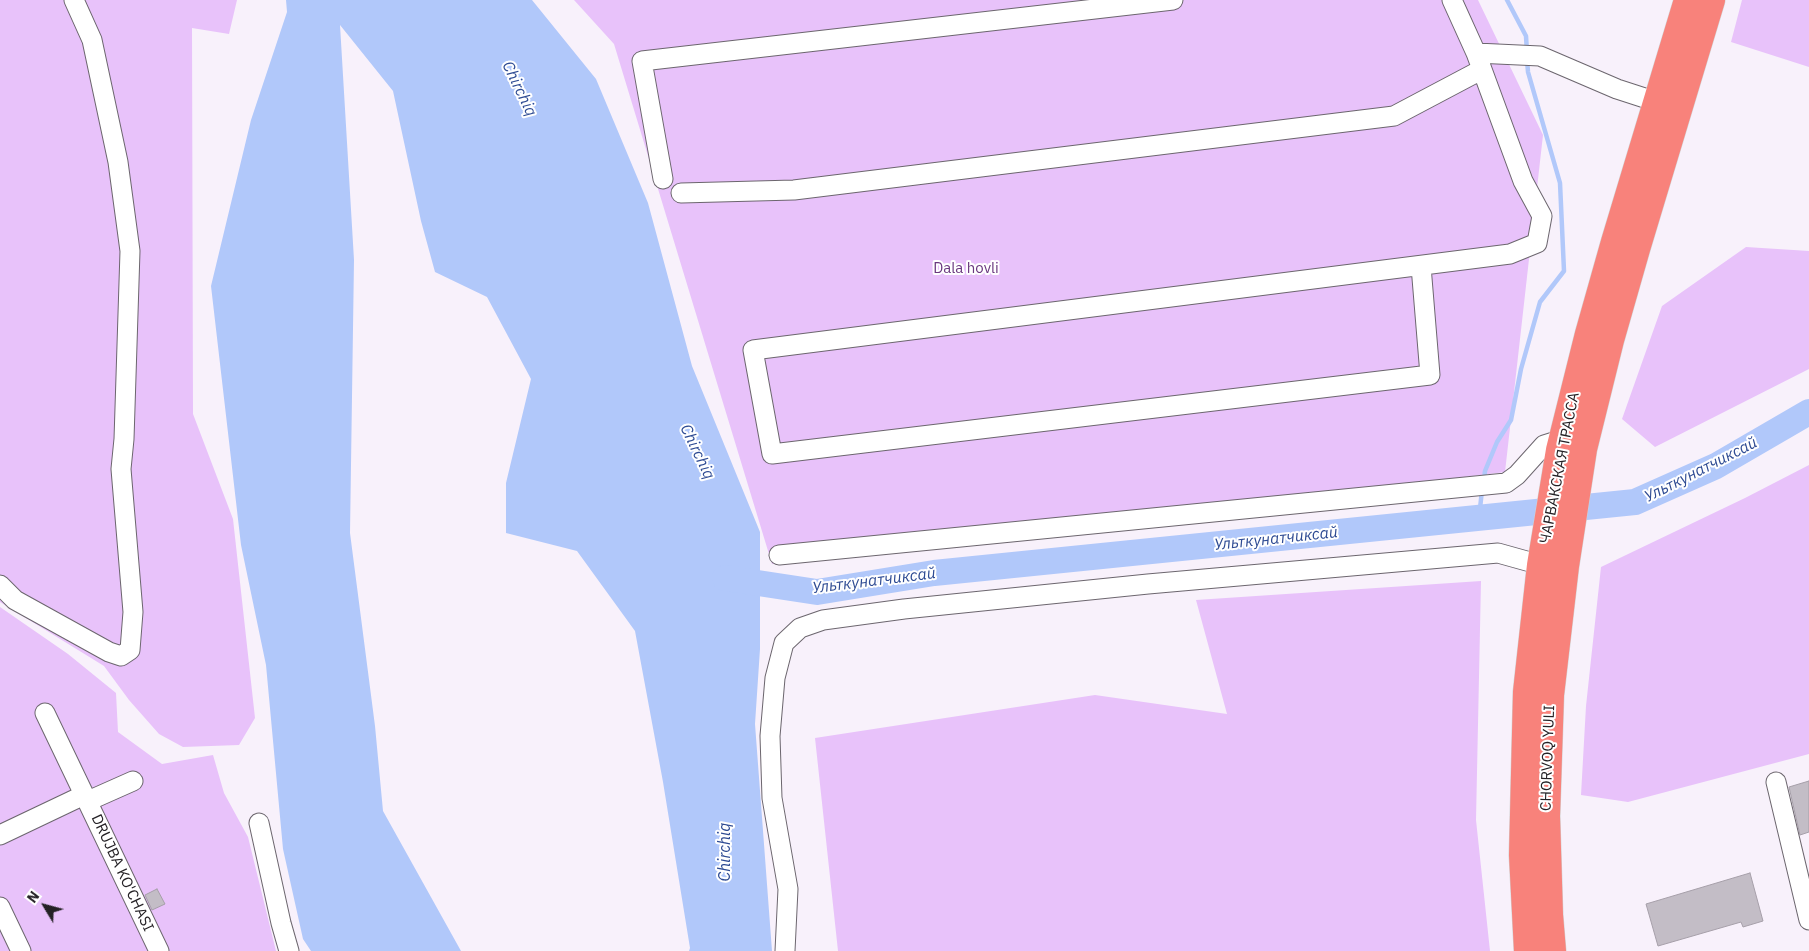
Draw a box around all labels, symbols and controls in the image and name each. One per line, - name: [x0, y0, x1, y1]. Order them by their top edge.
- water label: Chirchiq: [497, 58, 541, 120]
- park label: Dala hovli: [933, 260, 999, 278]
- street label: ЧАРВАКСКАЯ ТРАССА: [1537, 391, 1583, 545]
- water label: Chirchiq: [675, 421, 719, 483]
- water label: Ульткунатчиксай: [1641, 433, 1761, 507]
- water label: Ульткунатчиксай: [1213, 523, 1339, 555]
- water label: Ульткунатчиксай: [811, 564, 937, 598]
- street label: CHORVOQ YULI: [1537, 705, 1559, 811]
- street label: DRUJBA KO'CHASI: [87, 812, 157, 934]
- water label: Chirchiq: [715, 823, 735, 881]
- north arrow: [20, 881, 70, 931]
- text: N: [23, 888, 43, 906]

